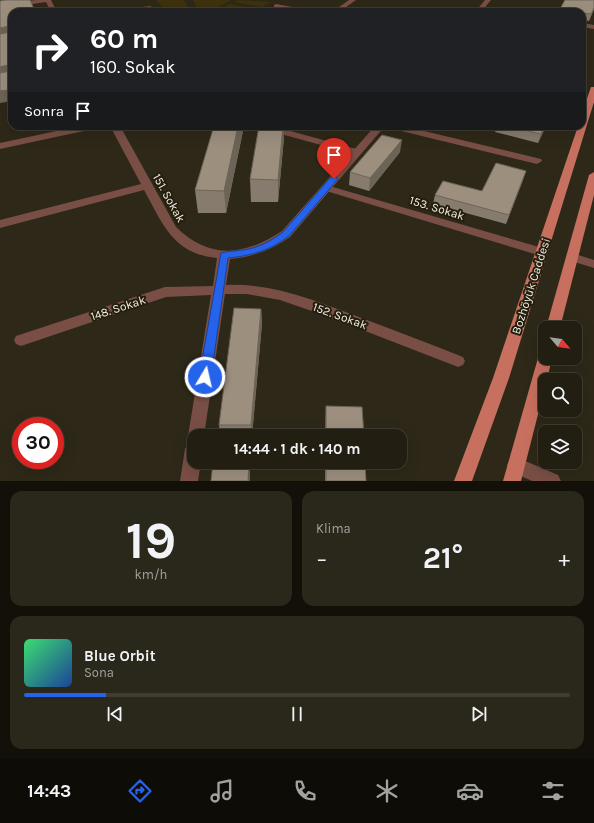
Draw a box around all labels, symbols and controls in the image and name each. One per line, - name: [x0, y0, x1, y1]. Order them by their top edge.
- text: 60 m: [90, 22, 158, 55]
- icon: right: [24, 24, 76, 76]
- text: 160. Sokak: [90, 56, 175, 78]
- icon: arrive: [72, 100, 94, 122]
- text: Sonra: [24, 102, 64, 120]
- pin: [317, 138, 351, 179]
- icon: arrive: [323, 144, 345, 166]
- street label: 151. Sokak: [150, 171, 188, 225]
- street label: 153. Sokak: [408, 193, 466, 223]
- street label: Bozhöyük Caddesi: [509, 236, 553, 336]
- street label: 148. Sokak: [89, 292, 147, 323]
- street label: 152. Sokak: [311, 300, 369, 332]
- north arrow: [538, 321, 582, 365]
- map controls: [538, 321, 582, 469]
- position arrow: [184, 356, 226, 398]
- button: search: [538, 373, 582, 417]
- speed limit sign: 30: [12, 417, 64, 469]
- button: layers: [538, 425, 582, 469]
- text: 14:44 · 1 dk · 140 m: [234, 440, 360, 458]
- text: 19: [126, 510, 176, 571]
- text: Klima: [316, 521, 351, 536]
- text: 21°: [423, 540, 463, 576]
- text: −: [316, 546, 328, 572]
- text: +: [558, 546, 570, 572]
- text: km/h: [135, 567, 167, 582]
- text: Blue Orbit: [84, 647, 156, 665]
- text: Sona: [84, 665, 114, 680]
- icon: previous: [104, 703, 126, 725]
- icon: pause: [286, 703, 308, 725]
- icon: next: [468, 703, 490, 725]
- icon: directions: [126, 777, 154, 805]
- icon: music: [208, 777, 236, 805]
- icon: phone: [291, 777, 319, 805]
- icon: climate: [373, 777, 401, 805]
- icon: car: [456, 777, 484, 805]
- icon: filters: [539, 777, 567, 805]
- text: 14:43: [27, 780, 71, 802]

